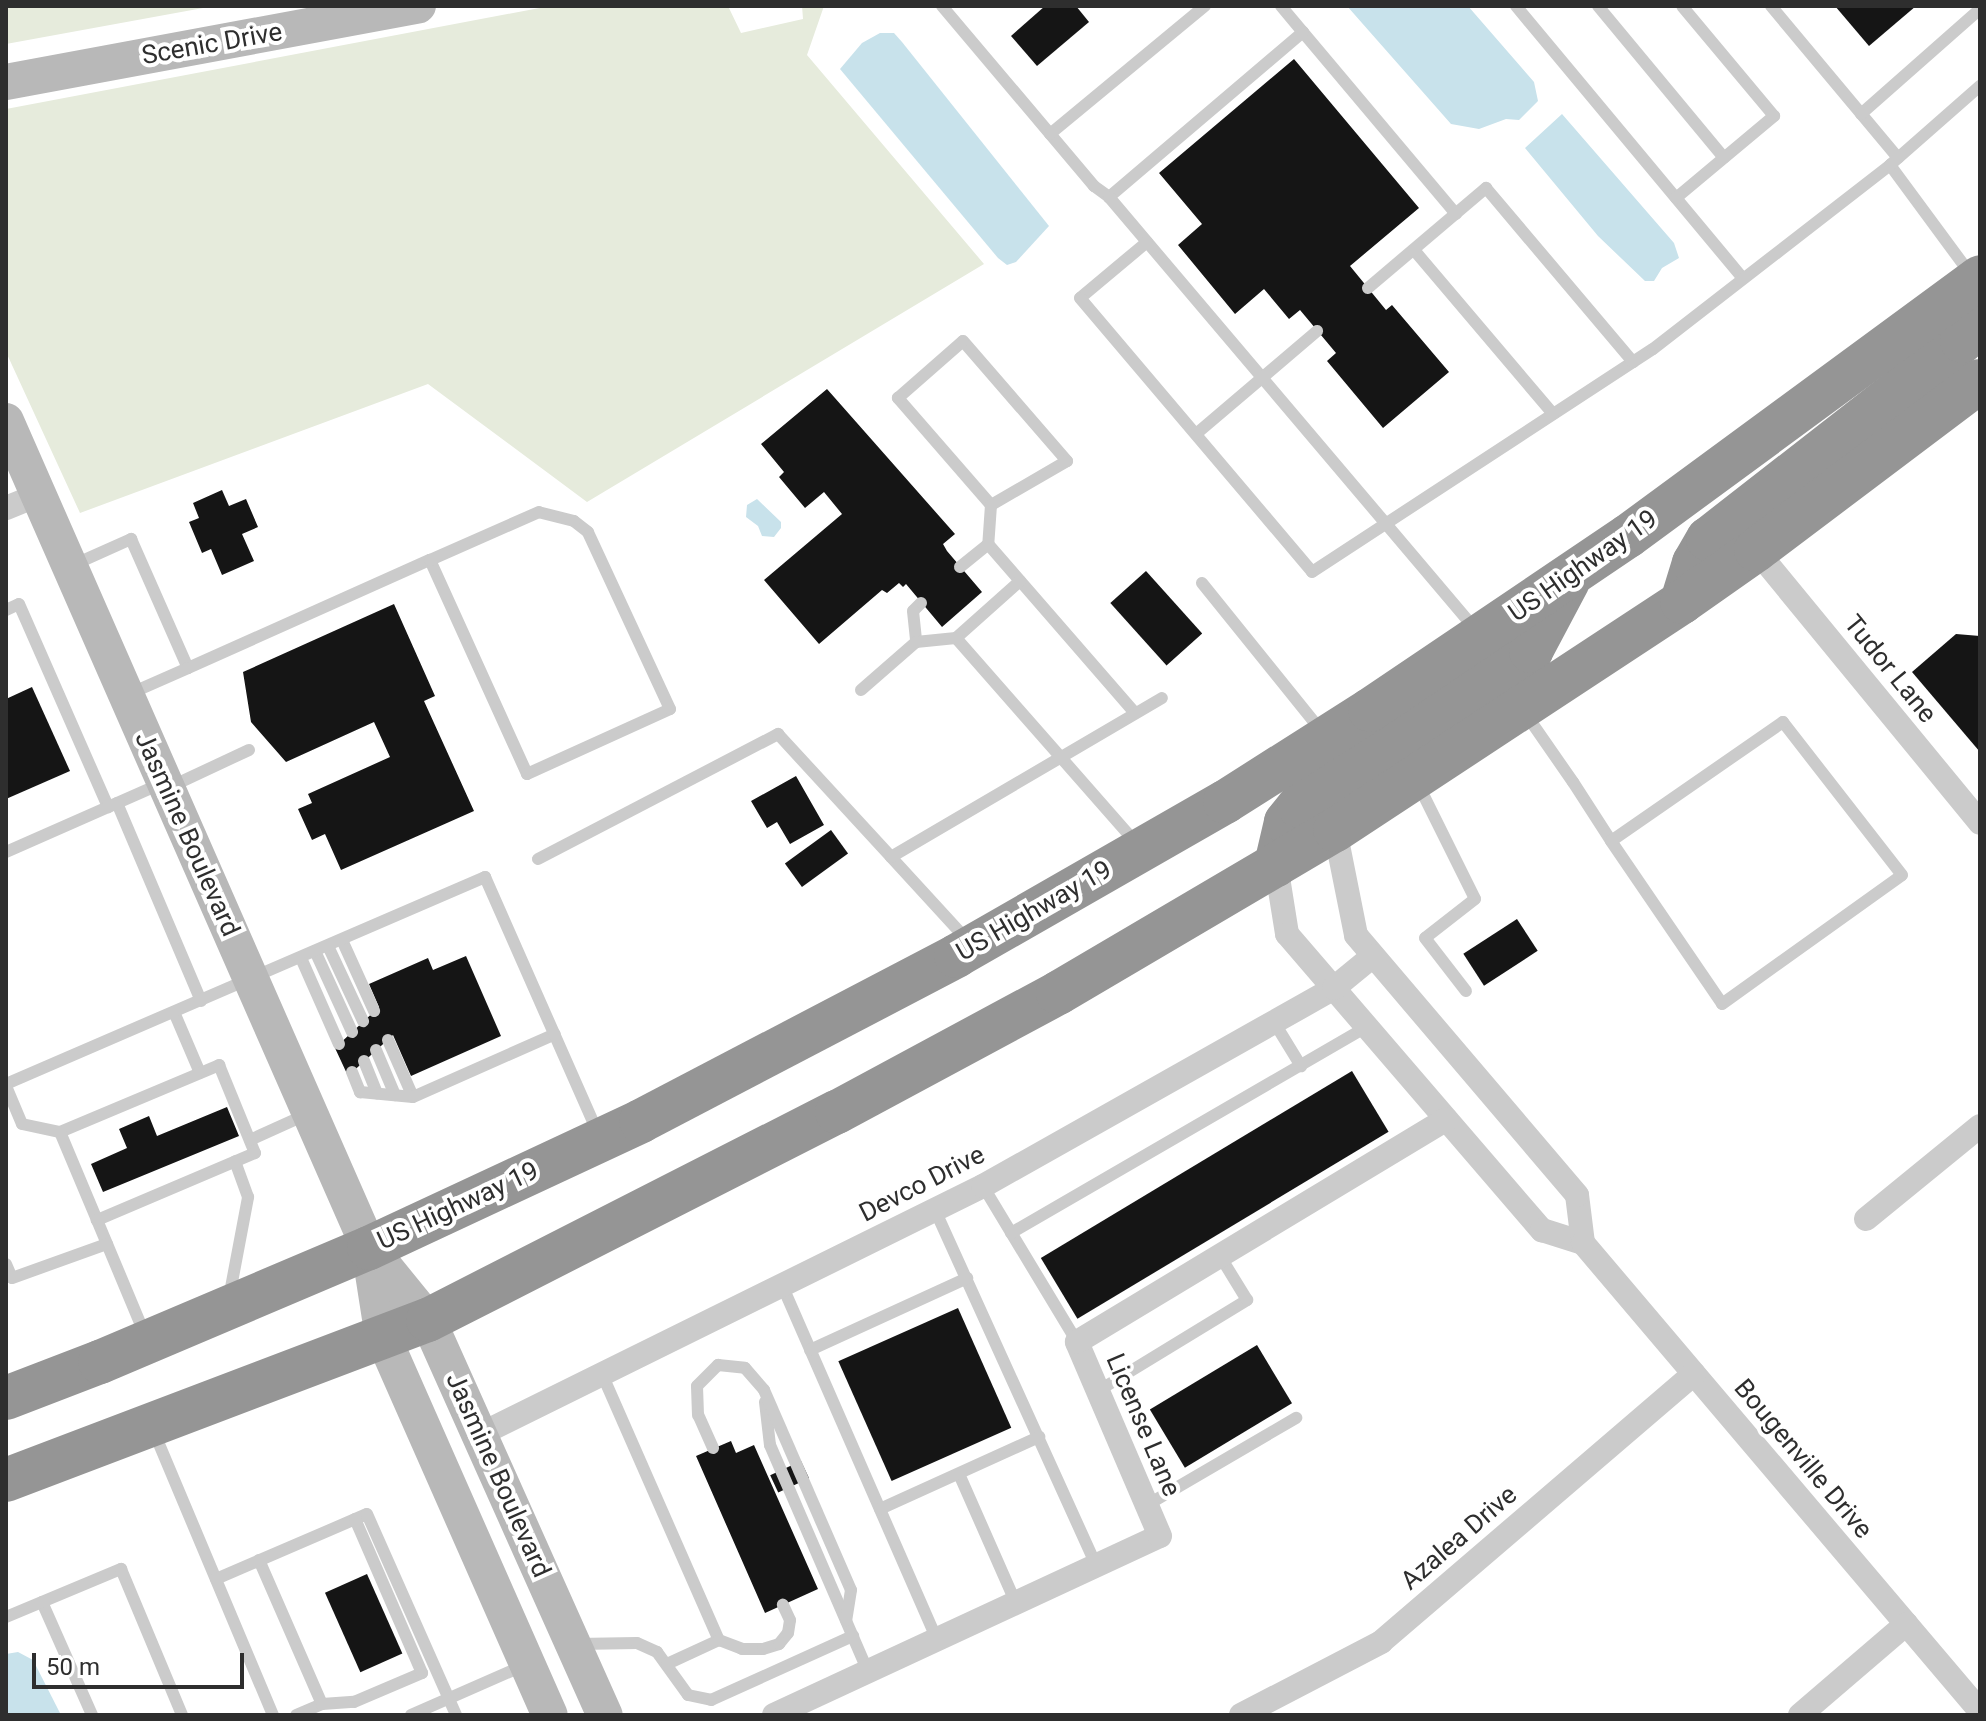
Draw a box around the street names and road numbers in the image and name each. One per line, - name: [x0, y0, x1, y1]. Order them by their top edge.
- street label: Scenic Drive: [139, 16, 285, 72]
- street label: US Highway 19: [1503, 503, 1663, 629]
- street label: Tudor Lane: [1837, 609, 1943, 729]
- street label: Jasmine Boulevard: [128, 727, 246, 941]
- street label: US Highway 19: [951, 854, 1117, 968]
- street label: Devco Drive: [854, 1139, 990, 1229]
- street label: US Highway 19: [373, 1155, 543, 1257]
- street label: License Lane: [1099, 1349, 1187, 1501]
- street label: Jasmine Boulevard: [439, 1368, 557, 1582]
- street label: Bougenville Drive: [1727, 1373, 1879, 1545]
- street label: Azalea Drive: [1395, 1479, 1523, 1597]

